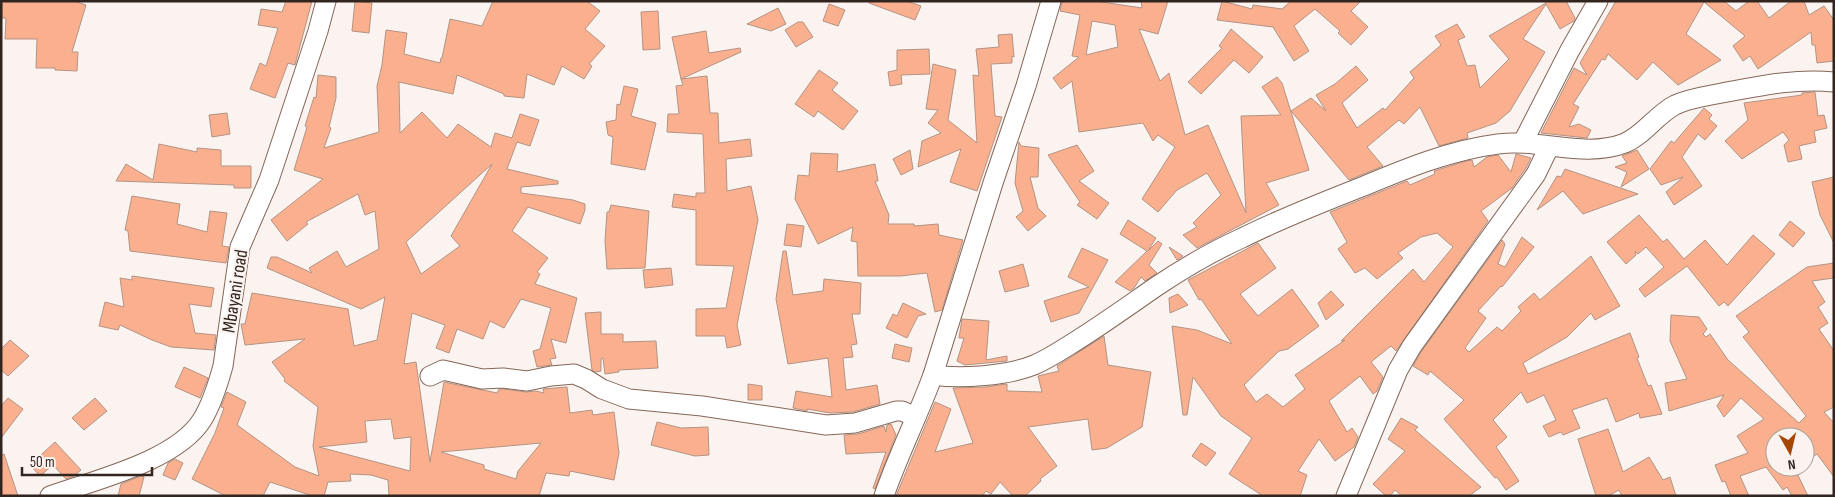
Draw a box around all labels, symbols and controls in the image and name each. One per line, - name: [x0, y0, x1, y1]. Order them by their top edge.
- street label: Mbayani road: [218, 248, 253, 334]
- north arrow: [1765, 427, 1815, 477]
- scale bar: [22, 444, 152, 476]
- text: 50 m: [30, 453, 55, 472]
- text: N: [1787, 455, 1797, 473]

